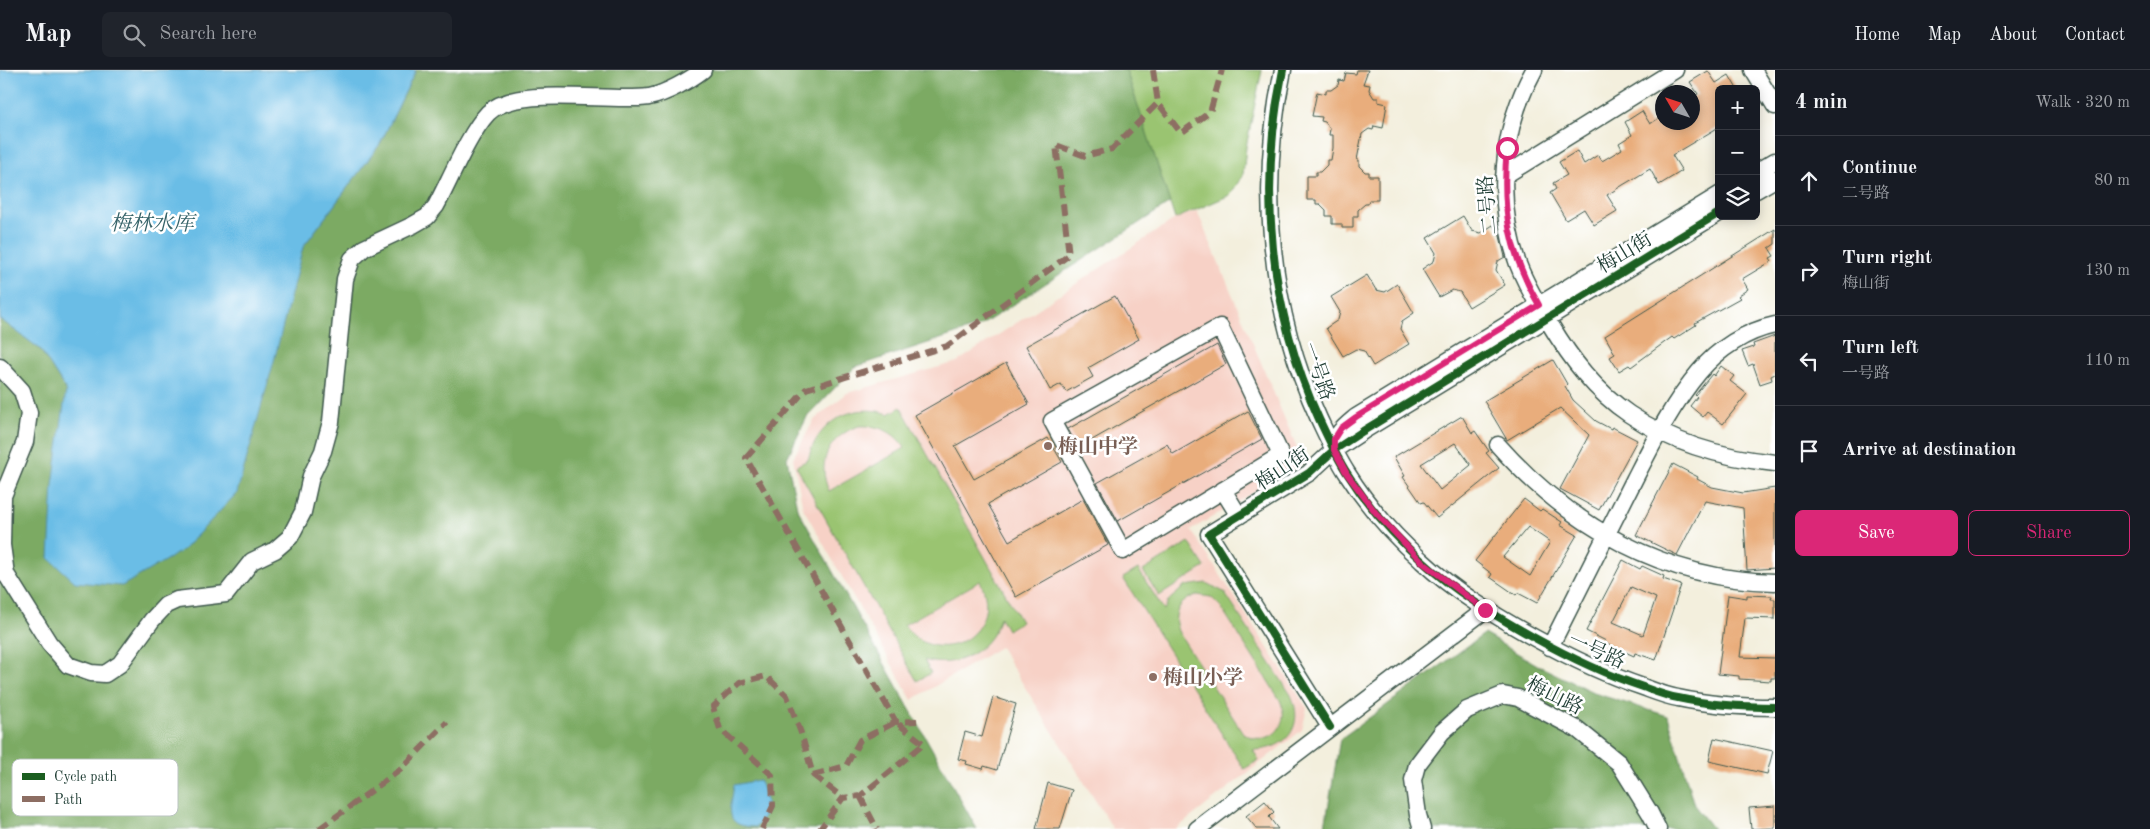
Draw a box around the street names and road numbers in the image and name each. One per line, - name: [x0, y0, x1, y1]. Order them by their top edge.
- street label: 二号路: [1474, 174, 1502, 236]
- street label: 梅山街: [1593, 228, 1656, 278]
- street label: 一号路: [1297, 339, 1339, 403]
- street label: 梅山街: [1252, 443, 1314, 495]
- street label: 一号路: [1565, 629, 1628, 673]
- street label: 梅山路: [1523, 673, 1586, 719]

